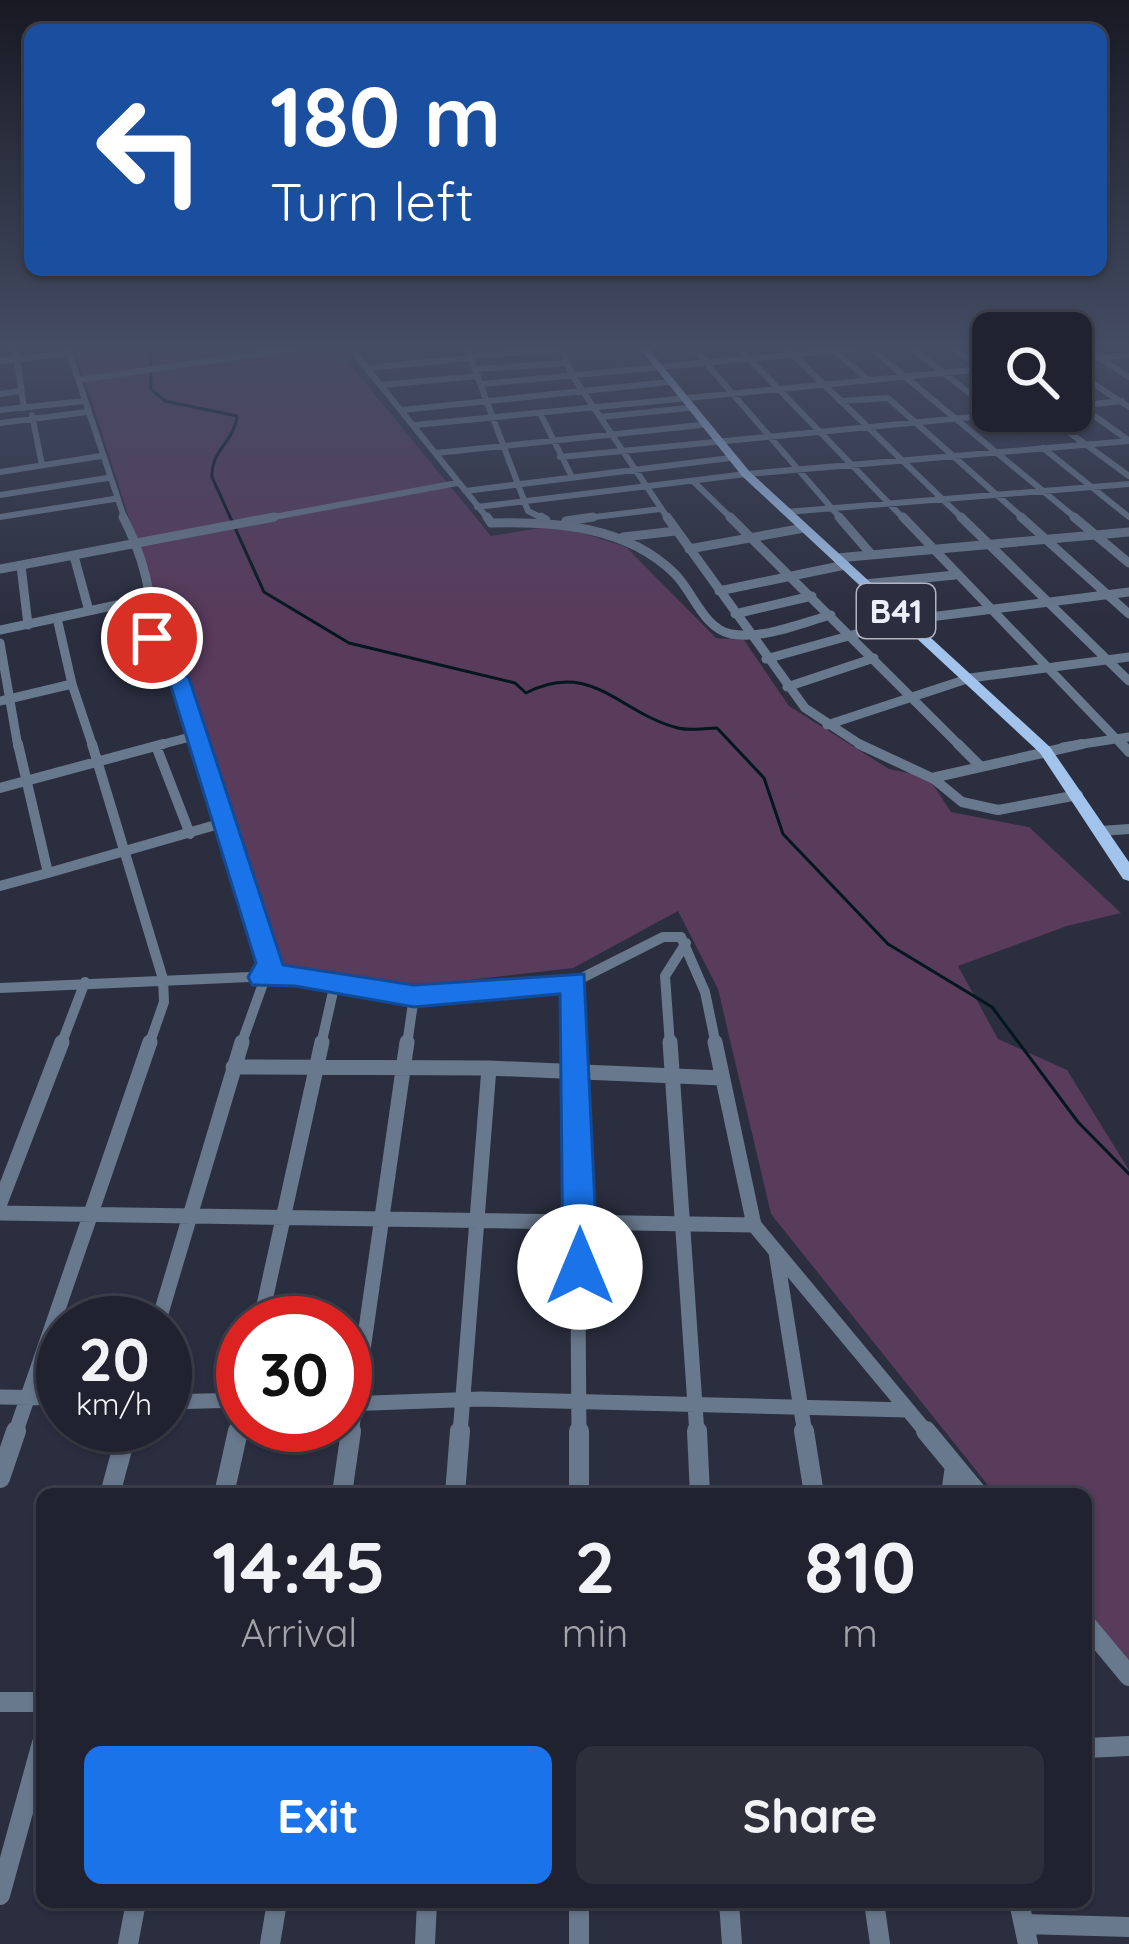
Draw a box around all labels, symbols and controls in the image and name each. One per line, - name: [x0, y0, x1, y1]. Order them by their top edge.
- text: 180 m: [270, 63, 501, 168]
- icon: left: [72, 72, 228, 228]
- text: Turn left: [270, 167, 474, 235]
- map controls: [972, 312, 1092, 432]
- button: search: [972, 312, 1092, 432]
- road number: B41: [857, 584, 935, 638]
- pin: [101, 587, 203, 689]
- icon: arrive: [119, 605, 185, 671]
- position arrow: [517, 1204, 643, 1330]
- speed limit sign: 30: [216, 1296, 372, 1452]
- text: 20: [79, 1321, 149, 1396]
- text: km/h: [76, 1385, 152, 1423]
- text: 14:45: [212, 1521, 386, 1611]
- text: 2: [575, 1521, 616, 1611]
- text: 810: [804, 1521, 916, 1611]
- text: Arrival: [241, 1608, 357, 1657]
- text: min: [562, 1608, 628, 1657]
- text: m: [842, 1608, 878, 1657]
- button: Exit: [84, 1746, 552, 1884]
- button: Share: [576, 1746, 1044, 1884]

